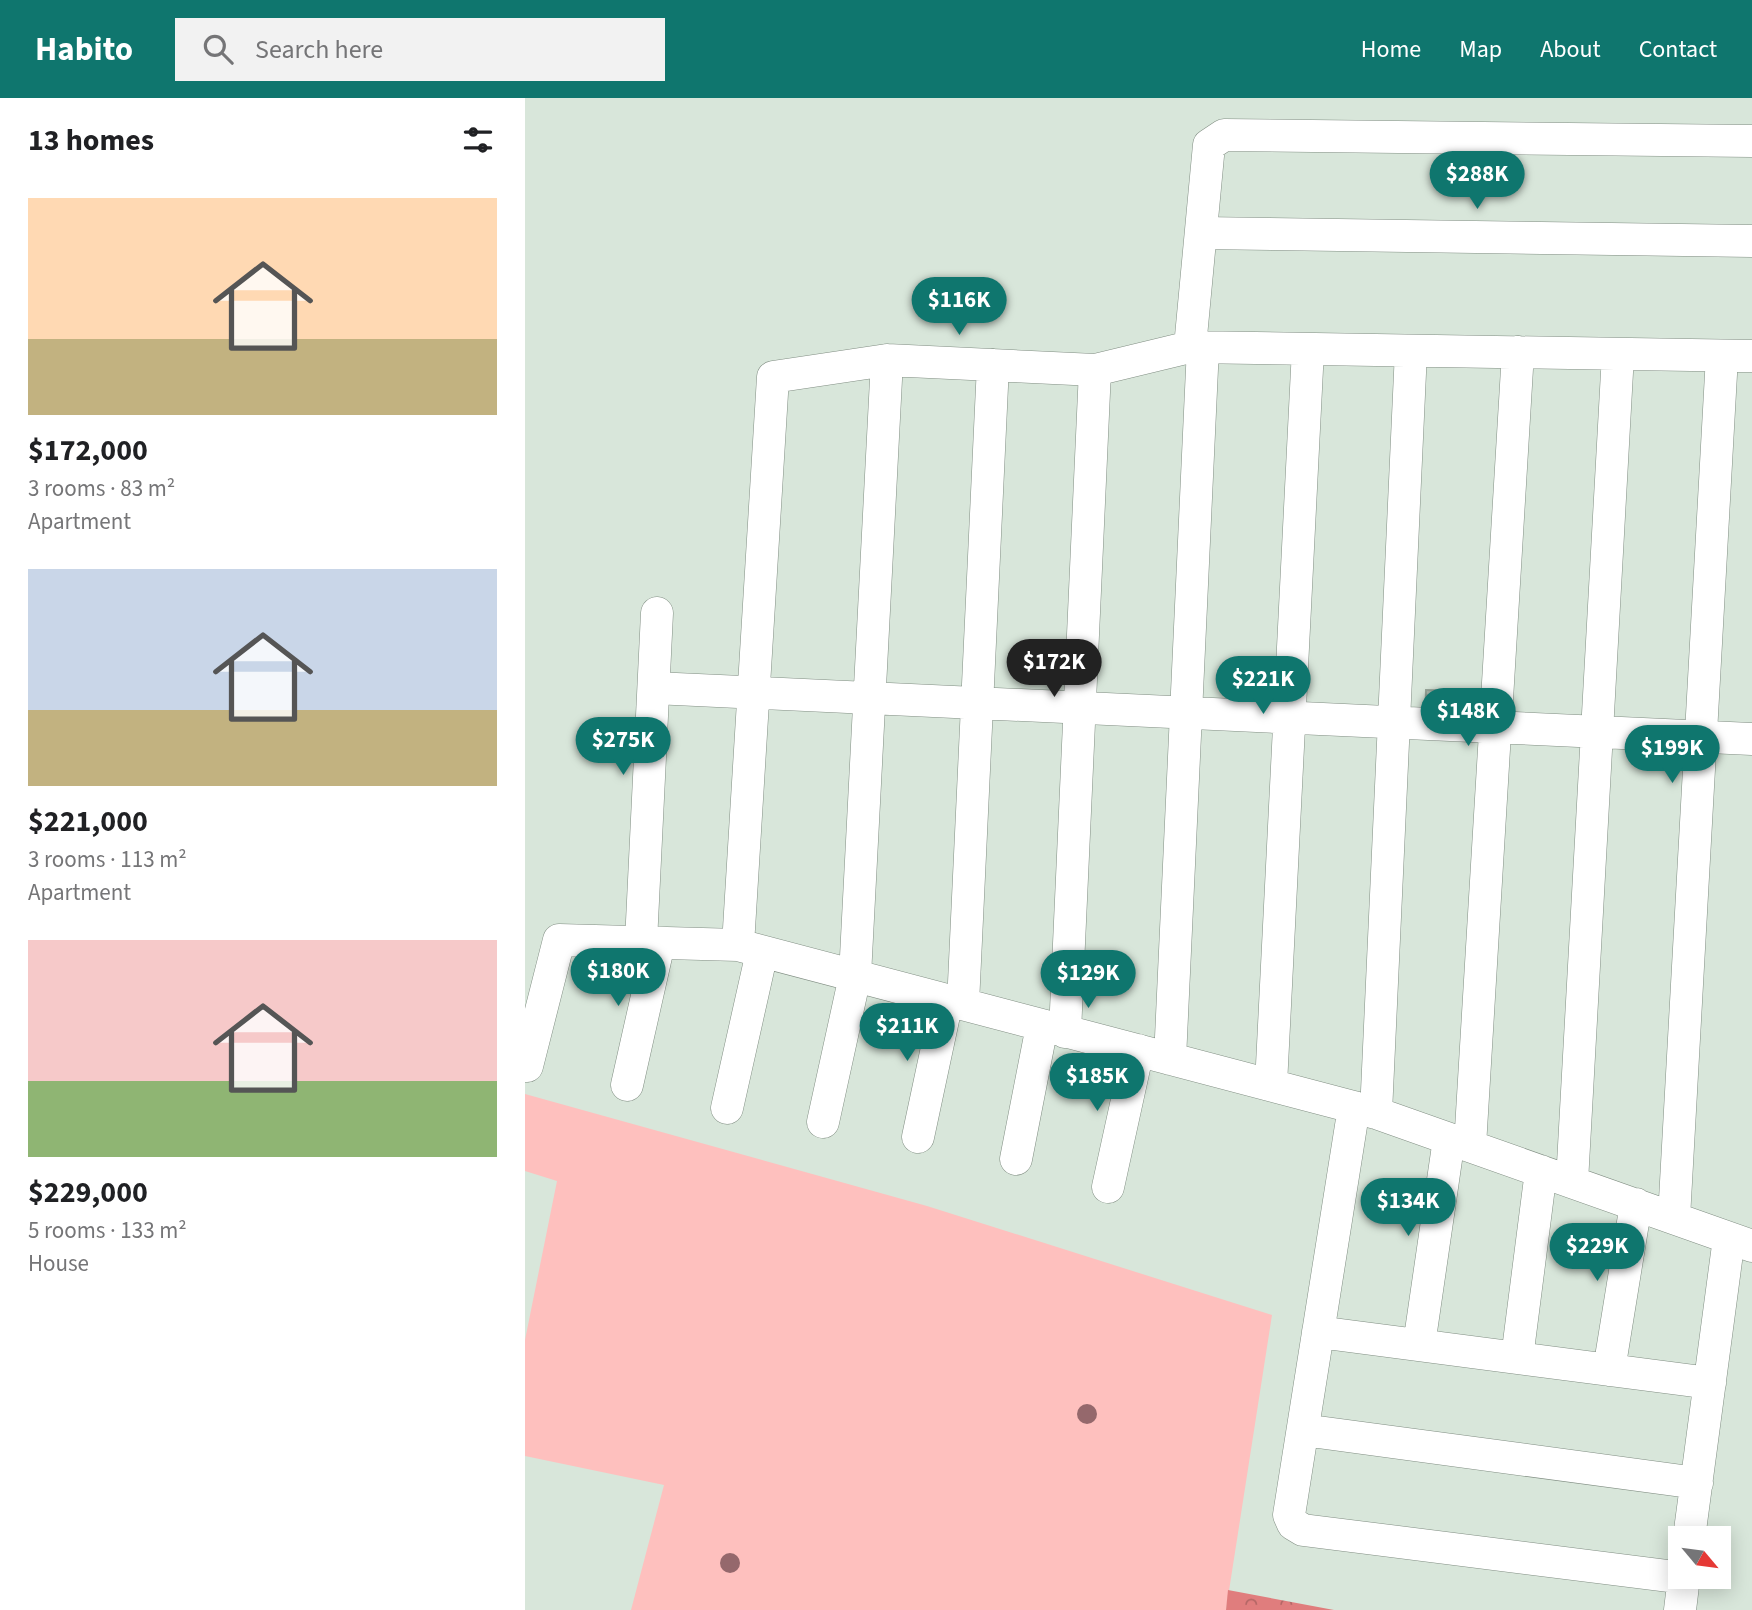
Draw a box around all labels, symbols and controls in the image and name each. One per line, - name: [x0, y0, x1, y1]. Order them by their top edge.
- search box: [175, 18, 665, 81]
- text: Habito: [35, 26, 133, 73]
- icon: search: [199, 30, 237, 68]
- text: Search here: [255, 31, 383, 68]
- text: Home: [1361, 32, 1421, 67]
- text: Map: [1459, 32, 1502, 67]
- text: About: [1540, 32, 1601, 67]
- text: Contact: [1639, 32, 1717, 67]
- text: 13 homes: [28, 119, 154, 162]
- icon: filters: [459, 121, 497, 159]
- pin: $288K: [1428, 152, 1526, 211]
- text: $288K: [1446, 157, 1508, 190]
- icon: home: [200, 243, 326, 369]
- pin: $116K: [910, 278, 1008, 337]
- text: $116K: [928, 283, 990, 316]
- text: $172,000: [28, 429, 148, 472]
- text: 3 rooms · 83 m²: [28, 472, 175, 505]
- text: Apartment: [28, 505, 131, 538]
- icon: home: [200, 614, 326, 740]
- pin: $172K: [1005, 640, 1103, 699]
- text: $172K: [1023, 645, 1085, 678]
- pin: $221K: [1214, 656, 1312, 716]
- text: $221K: [1232, 662, 1294, 695]
- pin: $148K: [1419, 688, 1517, 748]
- text: $148K: [1437, 694, 1499, 727]
- pin: $275K: [574, 718, 672, 777]
- text: $275K: [592, 723, 654, 756]
- pin: $199K: [1623, 726, 1721, 785]
- text: $199K: [1641, 731, 1703, 764]
- text: $221,000: [28, 800, 148, 843]
- text: 3 rooms · 113 m²: [28, 843, 187, 876]
- text: Apartment: [28, 876, 131, 909]
- pin: $180K: [569, 948, 667, 1008]
- pin: $129K: [1039, 950, 1137, 1010]
- text: $180K: [587, 954, 649, 987]
- text: $129K: [1057, 956, 1119, 989]
- icon: home: [200, 985, 326, 1111]
- pin: $211K: [858, 1004, 956, 1063]
- text: $211K: [876, 1009, 938, 1042]
- pin: $185K: [1048, 1054, 1146, 1113]
- text: $185K: [1066, 1059, 1128, 1092]
- text: $229,000: [28, 1171, 148, 1214]
- pin: $134K: [1359, 1178, 1457, 1238]
- text: $134K: [1377, 1184, 1439, 1217]
- text: 5 rooms · 133 m²: [28, 1214, 187, 1247]
- pin: $229K: [1548, 1224, 1646, 1283]
- text: $229K: [1566, 1229, 1628, 1262]
- text: House: [28, 1247, 89, 1280]
- north arrow: [1668, 1526, 1731, 1589]
- map controls: [1668, 1526, 1731, 1589]

